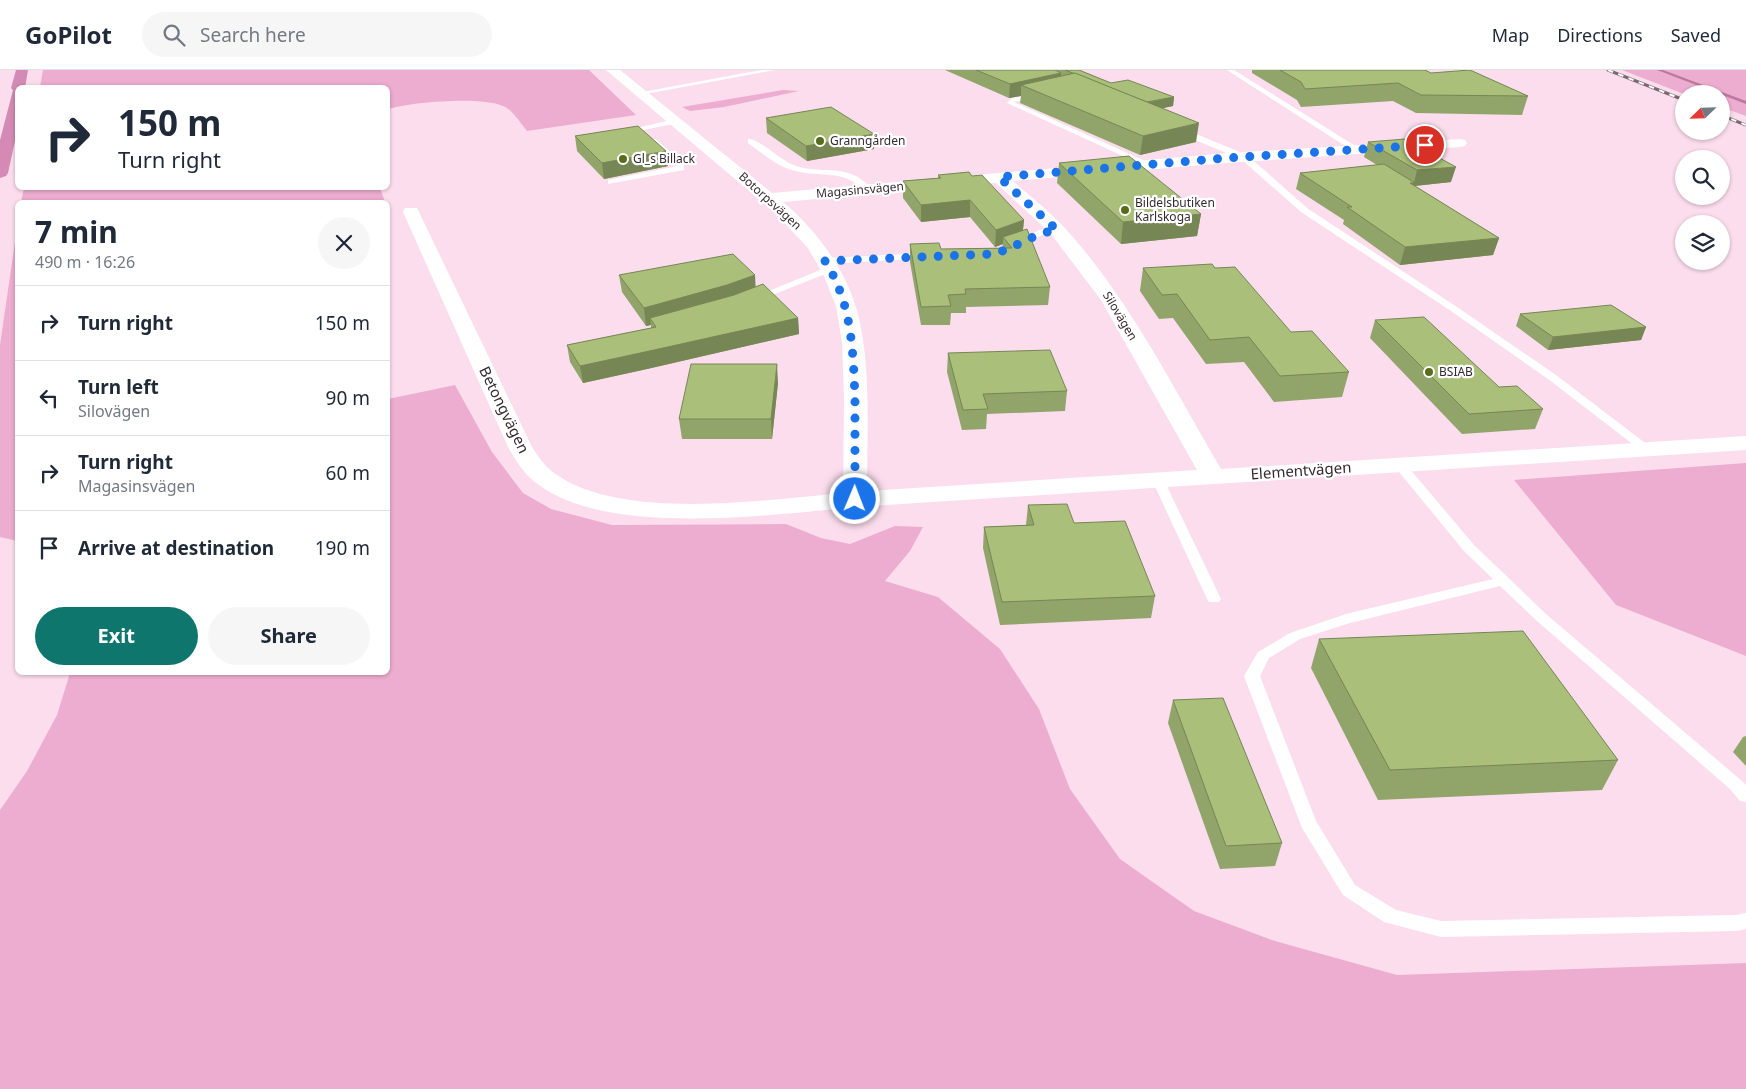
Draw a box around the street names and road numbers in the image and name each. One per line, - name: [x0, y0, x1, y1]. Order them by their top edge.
- street label: Botorpsvägen: [735, 168, 805, 233]
- street label: Magasinsvägen: [815, 177, 905, 202]
- street label: Silovägen: [1099, 288, 1142, 343]
- street label: Betongvägen: [475, 363, 535, 456]
- street label: Elementvägen: [1250, 457, 1352, 483]

